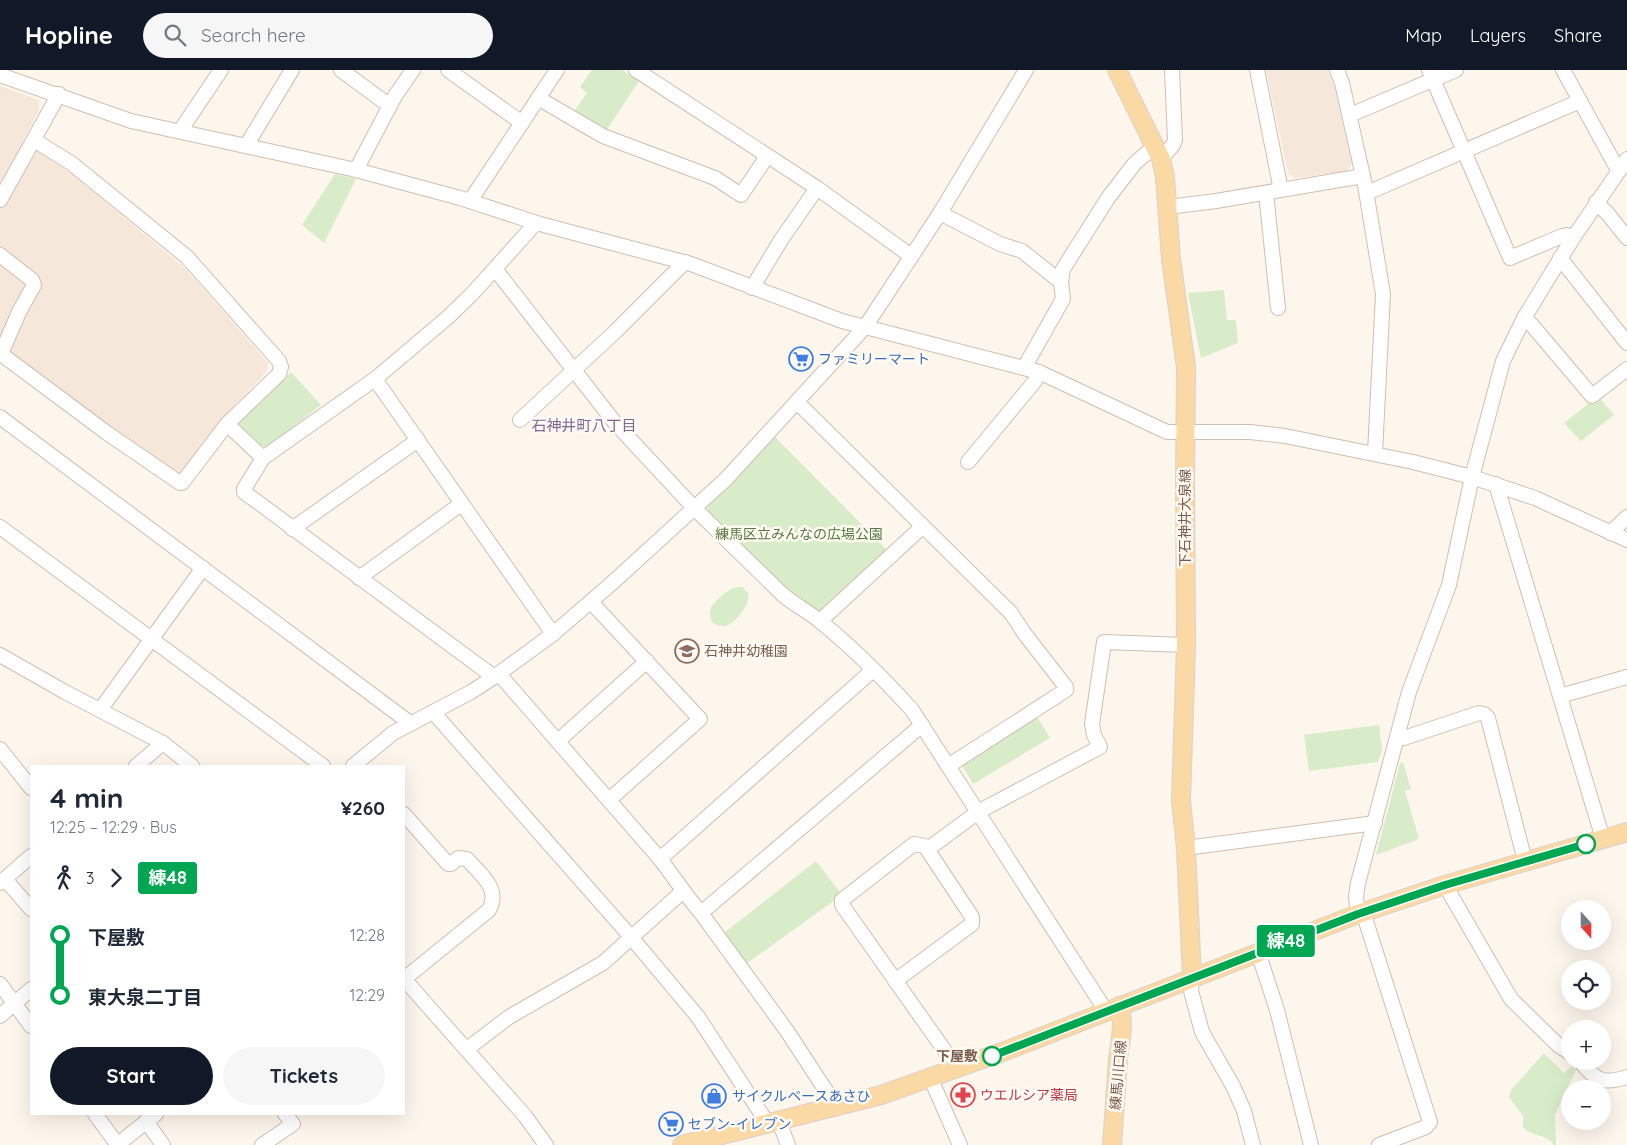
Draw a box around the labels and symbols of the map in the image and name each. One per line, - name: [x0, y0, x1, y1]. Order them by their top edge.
- supermarket icon: ファミリーマート: [788, 346, 814, 372]
- place label: ファミリーマート: [818, 350, 930, 368]
- district label: 石神井町八丁目: [531, 416, 637, 435]
- street label: 下石神井大泉線: [1176, 469, 1194, 567]
- park label: 練馬区立みんなの広場公園: [715, 525, 883, 543]
- school or university icon: 石神井幼稚園: [674, 638, 700, 664]
- place label: 石神井幼稚園: [704, 642, 788, 660]
- unlabelled marker: [1576, 834, 1596, 854]
- north arrow: [1561, 900, 1611, 950]
- line badge: 練48: [1257, 925, 1315, 957]
- street label: 練馬川口線: [1106, 1039, 1130, 1111]
- marker: 下屋敷: [982, 1046, 1002, 1066]
- place label: 下屋敷: [936, 1047, 978, 1065]
- pharmacy icon: ウエルシア薬局: [950, 1082, 976, 1108]
- shop icon: サイクルベースあさひ: [701, 1083, 727, 1109]
- place label: ウエルシア薬局: [980, 1086, 1078, 1104]
- place label: サイクルベースあさひ: [732, 1087, 871, 1105]
- supermarket icon: セブン-イレブン: [658, 1111, 684, 1137]
- place label: セブン-イレブン: [688, 1115, 791, 1133]

